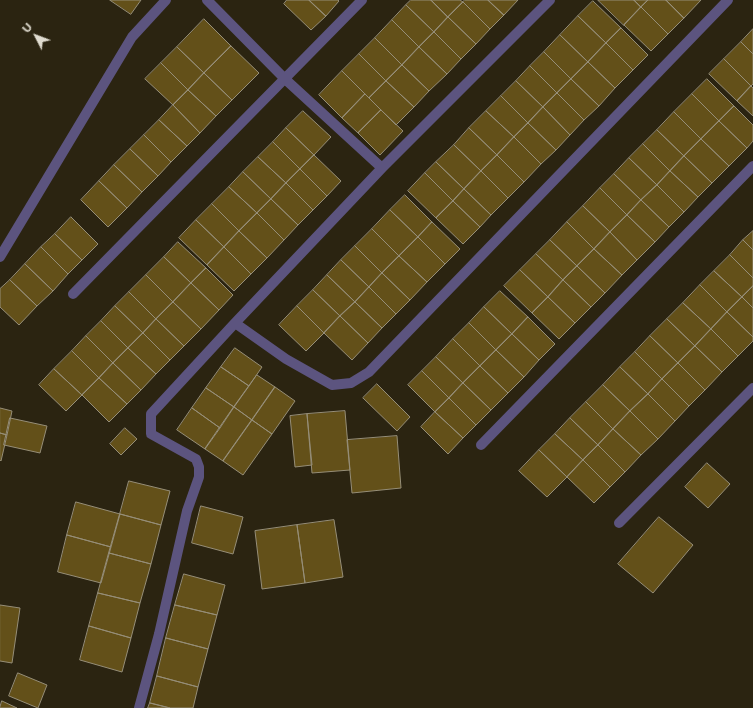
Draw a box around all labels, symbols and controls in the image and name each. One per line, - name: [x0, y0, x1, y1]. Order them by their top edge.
- north arrow: [16, 16, 56, 56]
- text: U: [19, 20, 35, 36]

